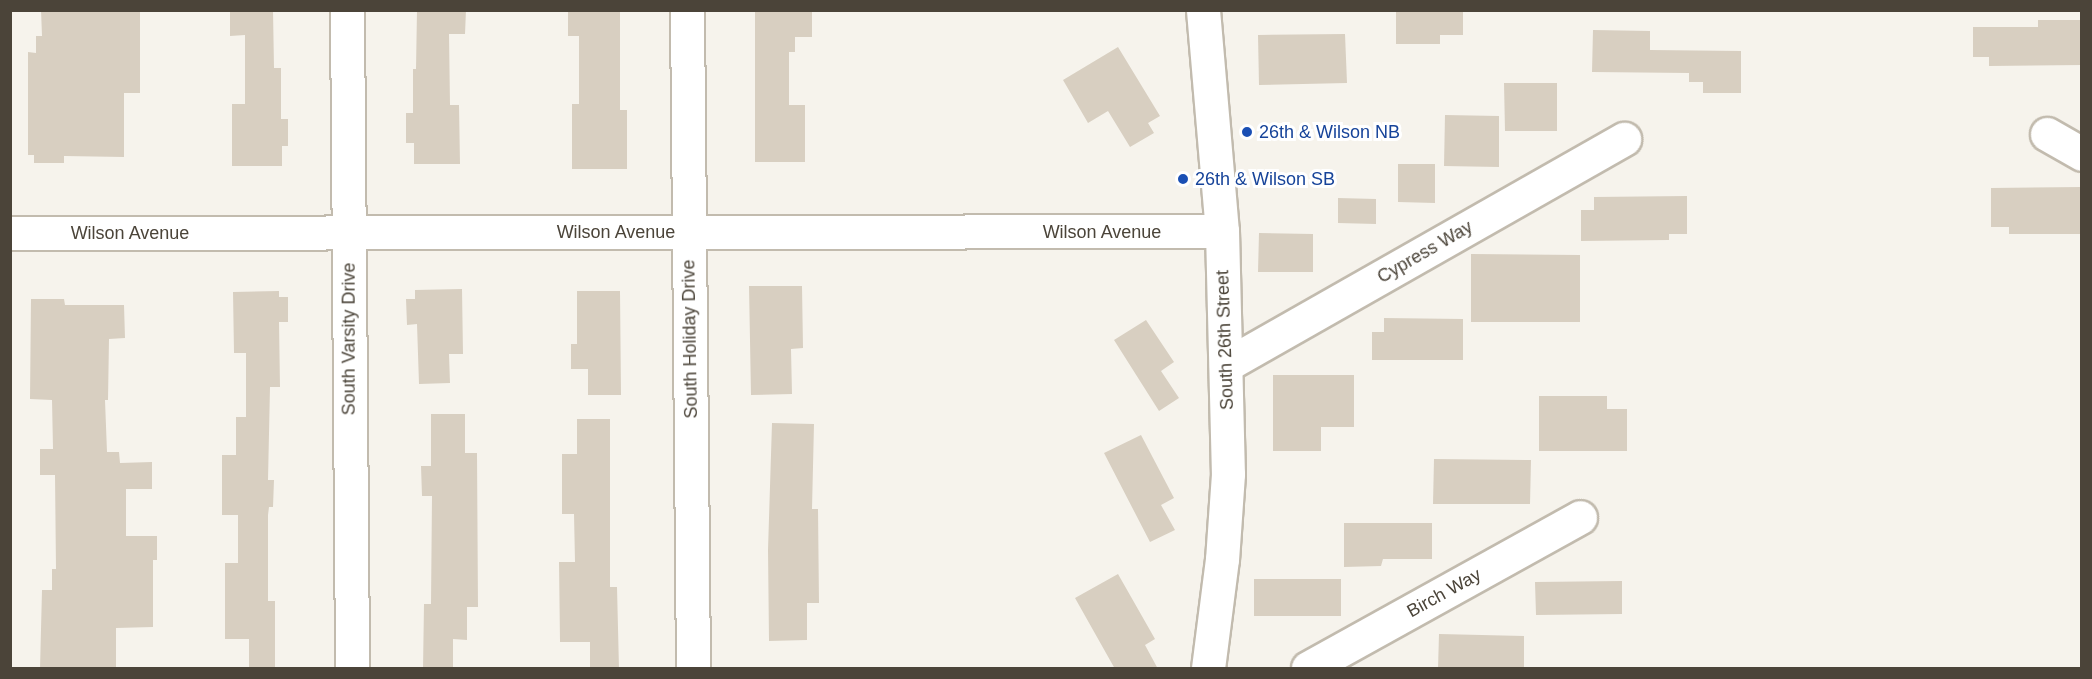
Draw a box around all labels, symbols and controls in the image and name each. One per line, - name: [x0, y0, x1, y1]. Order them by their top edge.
- place label: 26th & Wilson NB: [1259, 121, 1400, 143]
- marker: 26th & Wilson NB: [1240, 125, 1254, 139]
- place label: 26th & Wilson SB: [1195, 168, 1335, 190]
- marker: 26th & Wilson SB: [1176, 172, 1190, 186]
- street label: Cypress Way: [1374, 216, 1476, 288]
- street label: Wilson Avenue: [556, 221, 676, 243]
- street label: Wilson Avenue: [1042, 221, 1162, 243]
- street label: Wilson Avenue: [70, 222, 190, 244]
- street label: South Holiday Drive: [678, 259, 702, 419]
- street label: South Varsity Drive: [338, 263, 360, 415]
- street label: South 26th Street: [1212, 270, 1238, 410]
- street label: Birch Way: [1403, 564, 1485, 622]

